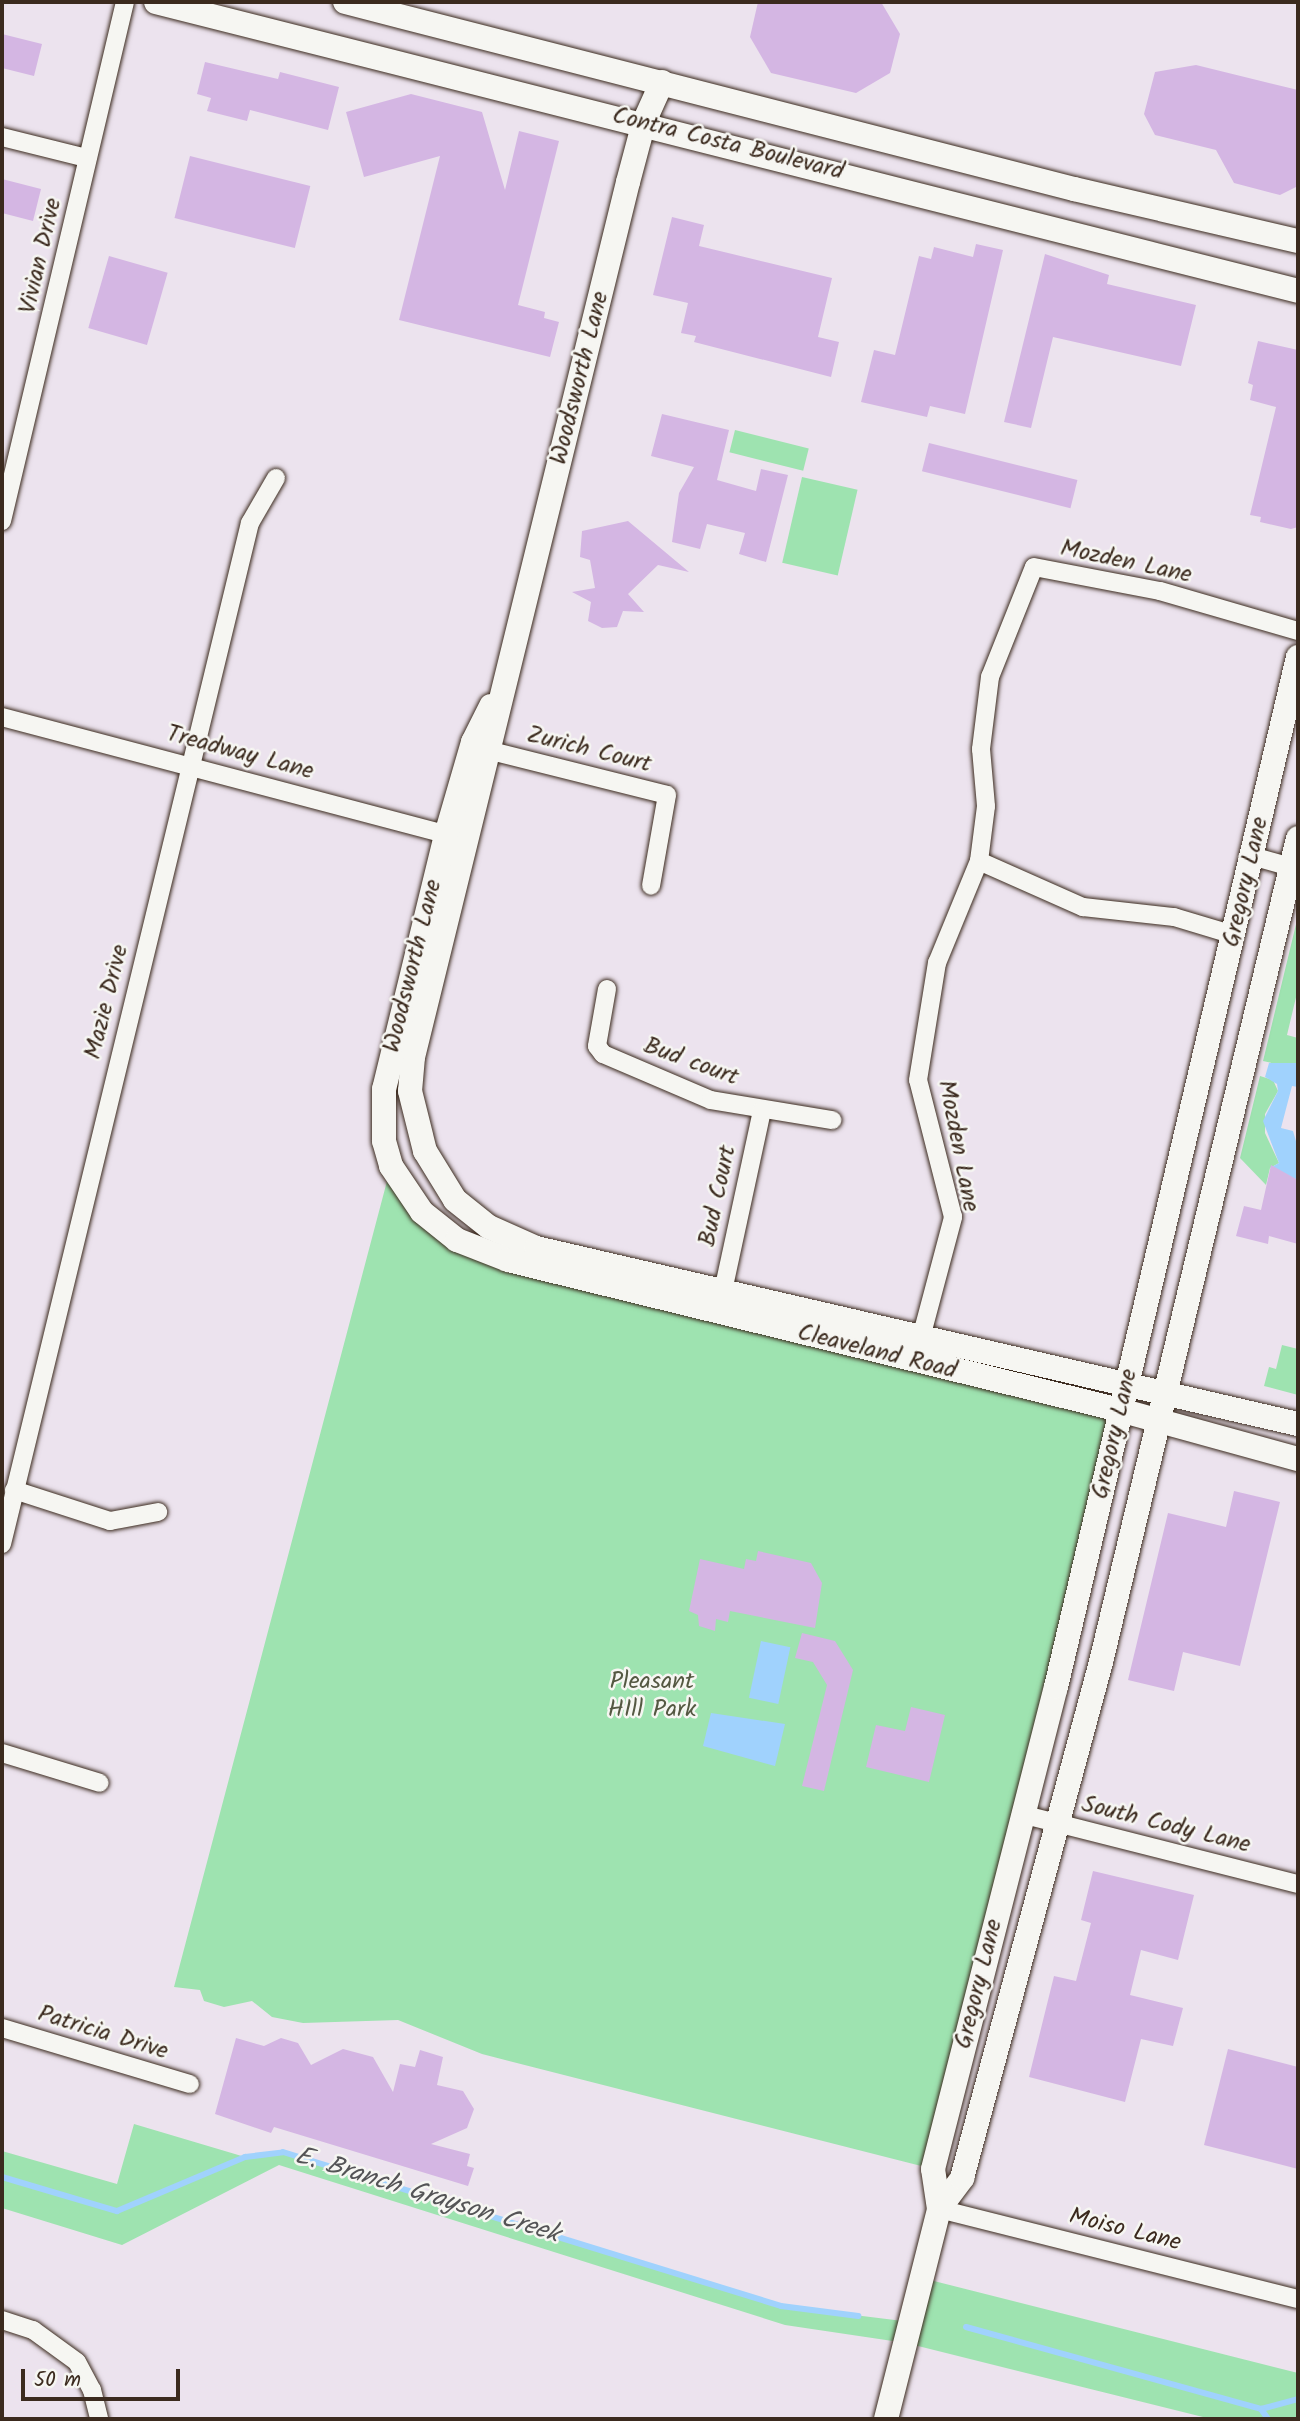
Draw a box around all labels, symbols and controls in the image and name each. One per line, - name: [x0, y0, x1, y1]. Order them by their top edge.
- street label: Contra Costa Boulevard: [609, 101, 847, 187]
- street label: Vivian Drive: [14, 195, 68, 317]
- street label: Woodsworth Lane: [545, 288, 615, 468]
- street label: Mozden Lane: [1058, 534, 1194, 590]
- street label: Treadway Lane: [163, 720, 317, 786]
- street label: Zurich Court: [524, 721, 654, 779]
- street label: Gregory Lane: [1217, 814, 1275, 950]
- street label: Woodsworth Lane: [378, 876, 448, 1056]
- street label: Mazie Drive: [79, 942, 135, 1062]
- street label: Bud court: [640, 1032, 742, 1092]
- street label: Mozden Lane: [931, 1078, 985, 1214]
- street label: Bud Court: [693, 1143, 743, 1249]
- street label: Cleaveland Road: [794, 1318, 960, 1386]
- street label: Gregory Lane: [1086, 1366, 1144, 1502]
- park label: Pleasant HIll Park: [608, 1668, 696, 1724]
- street label: South Cody Lane: [1079, 1790, 1253, 1860]
- street label: Gregory Lane: [949, 1916, 1009, 2052]
- street label: Patricia Drive: [34, 2000, 172, 2066]
- water label: E. Branch Grayson Creek: [291, 2141, 563, 2251]
- street label: Moiso Lane: [1066, 2202, 1184, 2258]
- scale bar: [24, 2354, 184, 2398]
- text: 50 m: [34, 2364, 81, 2397]

